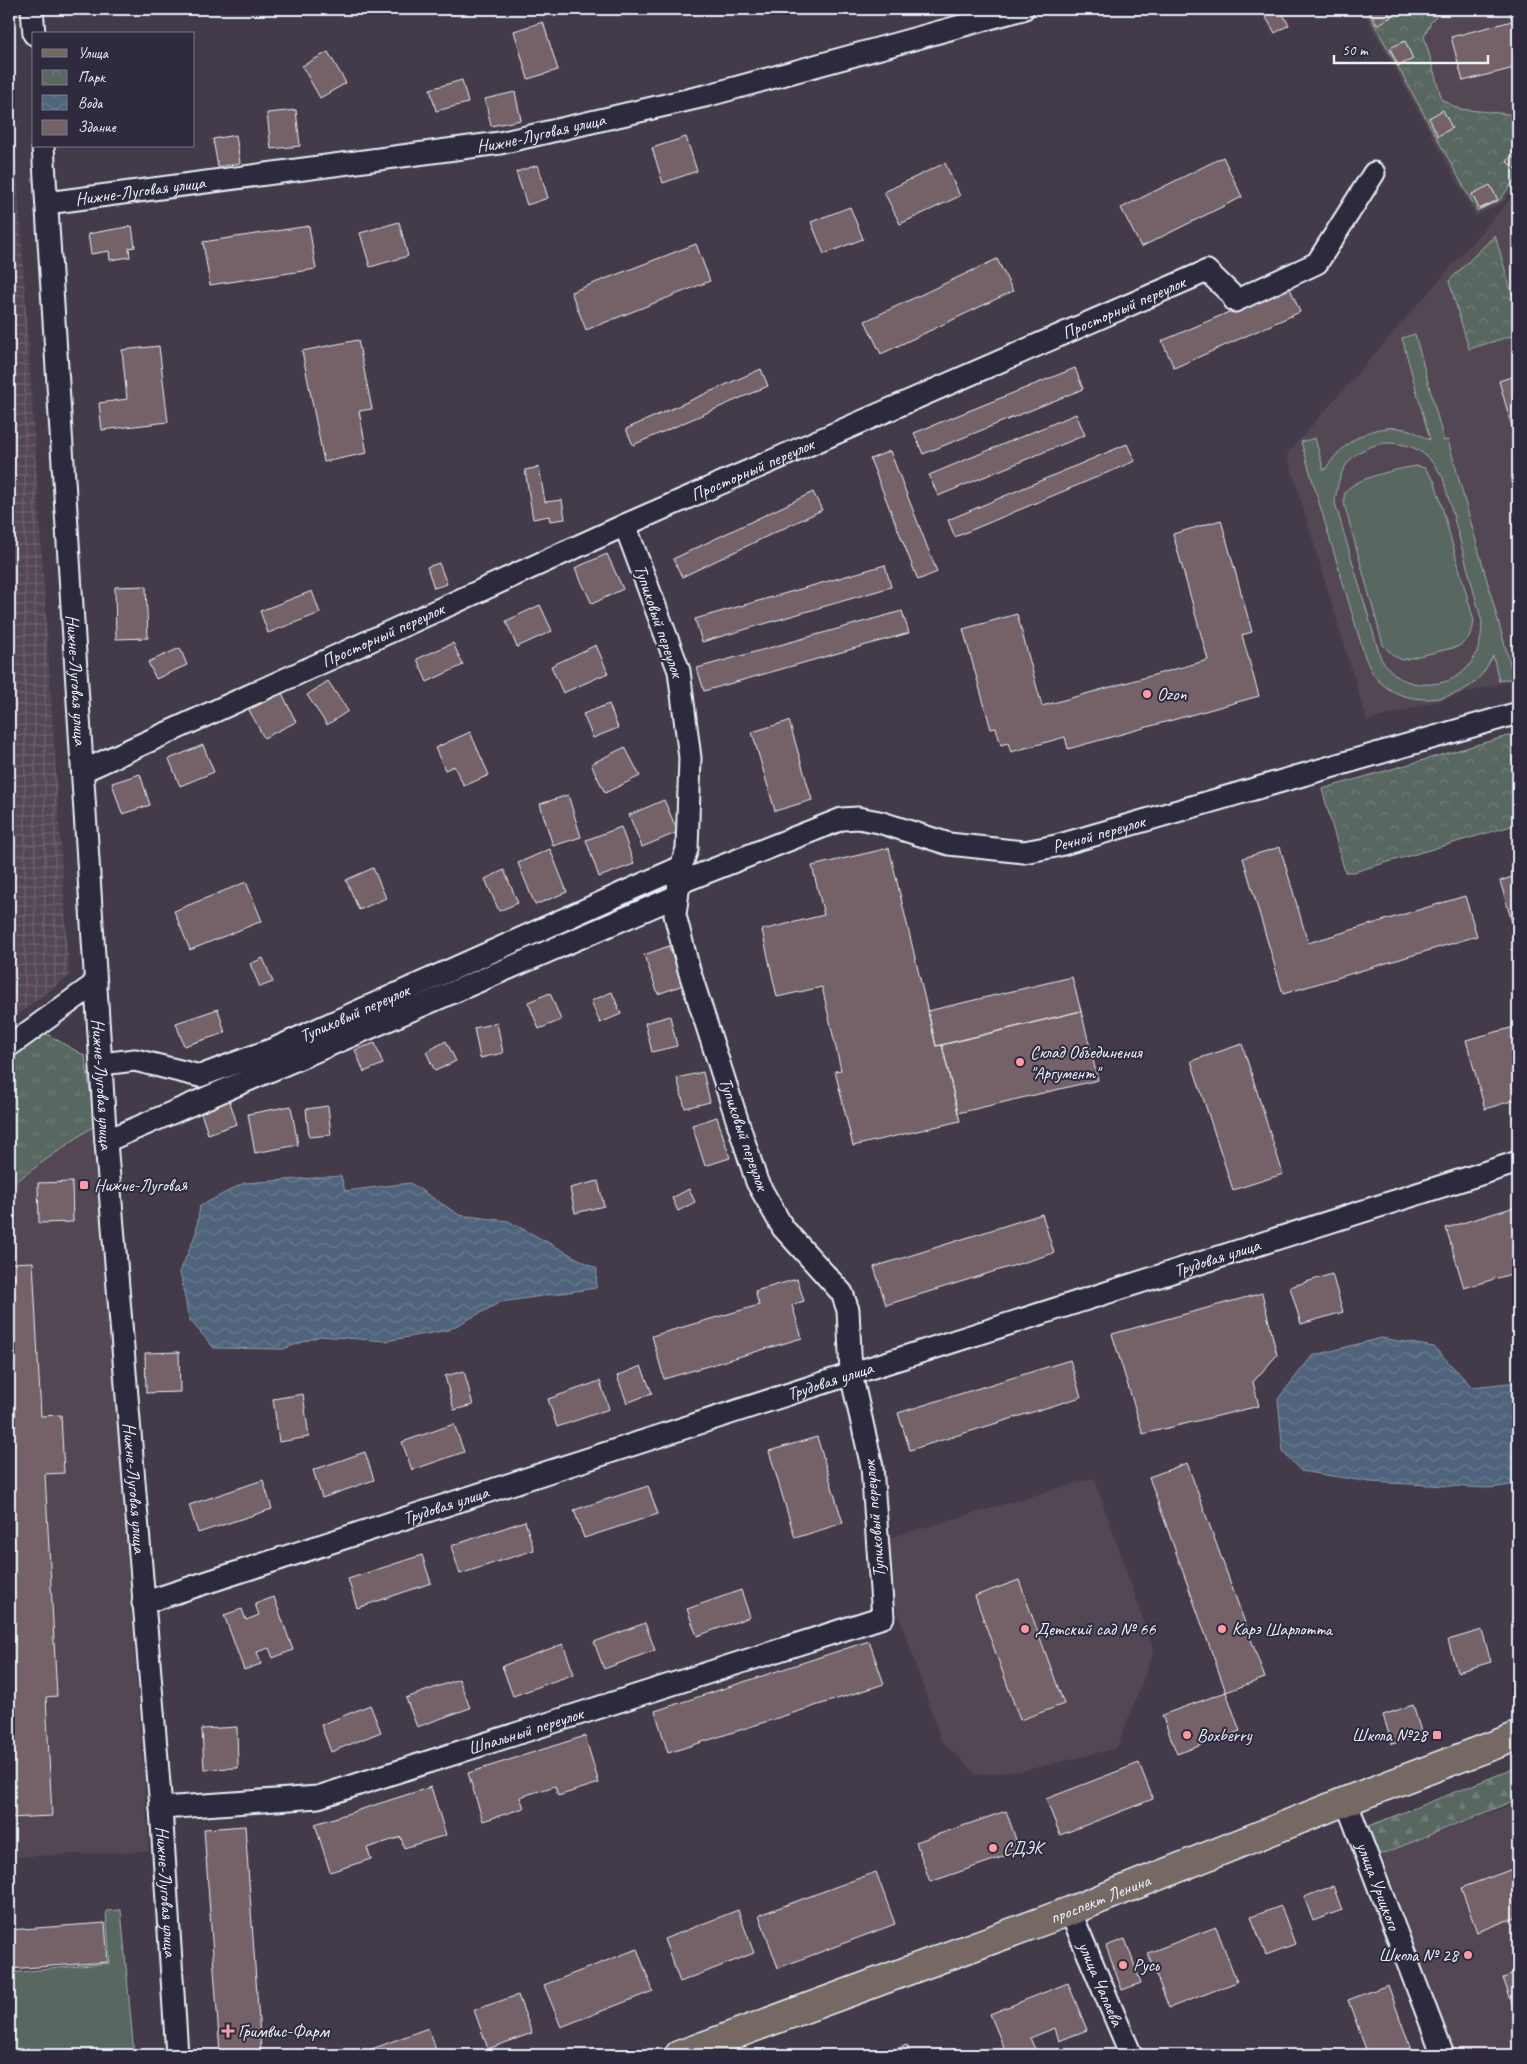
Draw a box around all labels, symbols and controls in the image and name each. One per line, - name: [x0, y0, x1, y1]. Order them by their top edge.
- legend: [32, 32, 195, 148]
- scale bar: [1334, 32, 1488, 64]
- text: 50 m: [1342, 41, 1369, 60]
- text: Улица: [78, 44, 109, 63]
- text: Парк: [78, 68, 106, 87]
- text: Вода: [78, 94, 103, 113]
- street label: Нижне-Луговая улица: [475, 108, 608, 157]
- text: Здание: [78, 118, 117, 137]
- street label: Нижне-Луговая улица: [74, 171, 208, 210]
- street label: Просторный переулок: [1058, 270, 1191, 344]
- street label: Просторный переулок: [687, 432, 819, 506]
- street label: Тупиковый переулок: [629, 562, 689, 682]
- street label: Просторный переулок: [318, 597, 449, 672]
- street label: Нижне-Луговая улица: [62, 614, 92, 747]
- place label: Ozon: [1157, 683, 1187, 705]
- marker: Ozon: [1141, 688, 1153, 700]
- street label: Речной переулок: [1050, 809, 1149, 858]
- street label: Тупиковый переулок: [296, 978, 415, 1047]
- street label: Нижне-Луговая улица: [87, 1018, 118, 1152]
- place label: Склад Объединения "Аргумент": [1030, 1041, 1143, 1084]
- marker: Склад Объединения "Аргумент": [1014, 1056, 1026, 1068]
- street label: Тупиковый переулок: [714, 1075, 774, 1195]
- place label: Нижне-Луговая: [94, 1174, 188, 1196]
- marker: Нижне-Луговая: [78, 1179, 90, 1191]
- street label: Трудовая улица: [1171, 1233, 1264, 1282]
- street label: Трудовая улица: [784, 1356, 877, 1405]
- street label: Нижне-Луговая улица: [118, 1422, 151, 1555]
- street label: Тупиковый переулок: [858, 1457, 890, 1579]
- street label: Трудовая улица: [400, 1481, 492, 1529]
- place label: Детский сад № 66: [1035, 1618, 1156, 1640]
- place label: Карэ Шарлотта: [1232, 1618, 1334, 1640]
- marker: Детский сад № 66: [1019, 1623, 1031, 1635]
- marker: Карэ Шарлотта: [1216, 1623, 1228, 1635]
- street label: Шпальный переулок: [465, 1702, 588, 1760]
- place label: Boxberry: [1197, 1724, 1254, 1746]
- place label: Школа №28: [1352, 1724, 1429, 1746]
- marker: Boxberry: [1181, 1729, 1193, 1741]
- marker: Школа №28: [1431, 1729, 1443, 1741]
- street label: Нижне-Луговая улица: [151, 1825, 182, 1959]
- place label: СДЭК: [1003, 1837, 1046, 1859]
- street label: улица Урицкого: [1351, 1838, 1406, 1935]
- marker: СДЭК: [987, 1842, 999, 1854]
- street label: проспект Ленина: [1047, 1869, 1155, 1928]
- street label: улица Чапаева: [1073, 1937, 1129, 2030]
- place label: Школа № 28: [1379, 1944, 1460, 1966]
- marker: Школа № 28: [1462, 1949, 1474, 1961]
- place label: Русь: [1133, 1954, 1160, 1976]
- marker: Русь: [1117, 1959, 1129, 1971]
- place label: Гримвис-Фарм: [238, 2020, 331, 2042]
- marker: Гримвис-Фарм: [222, 2025, 234, 2037]

